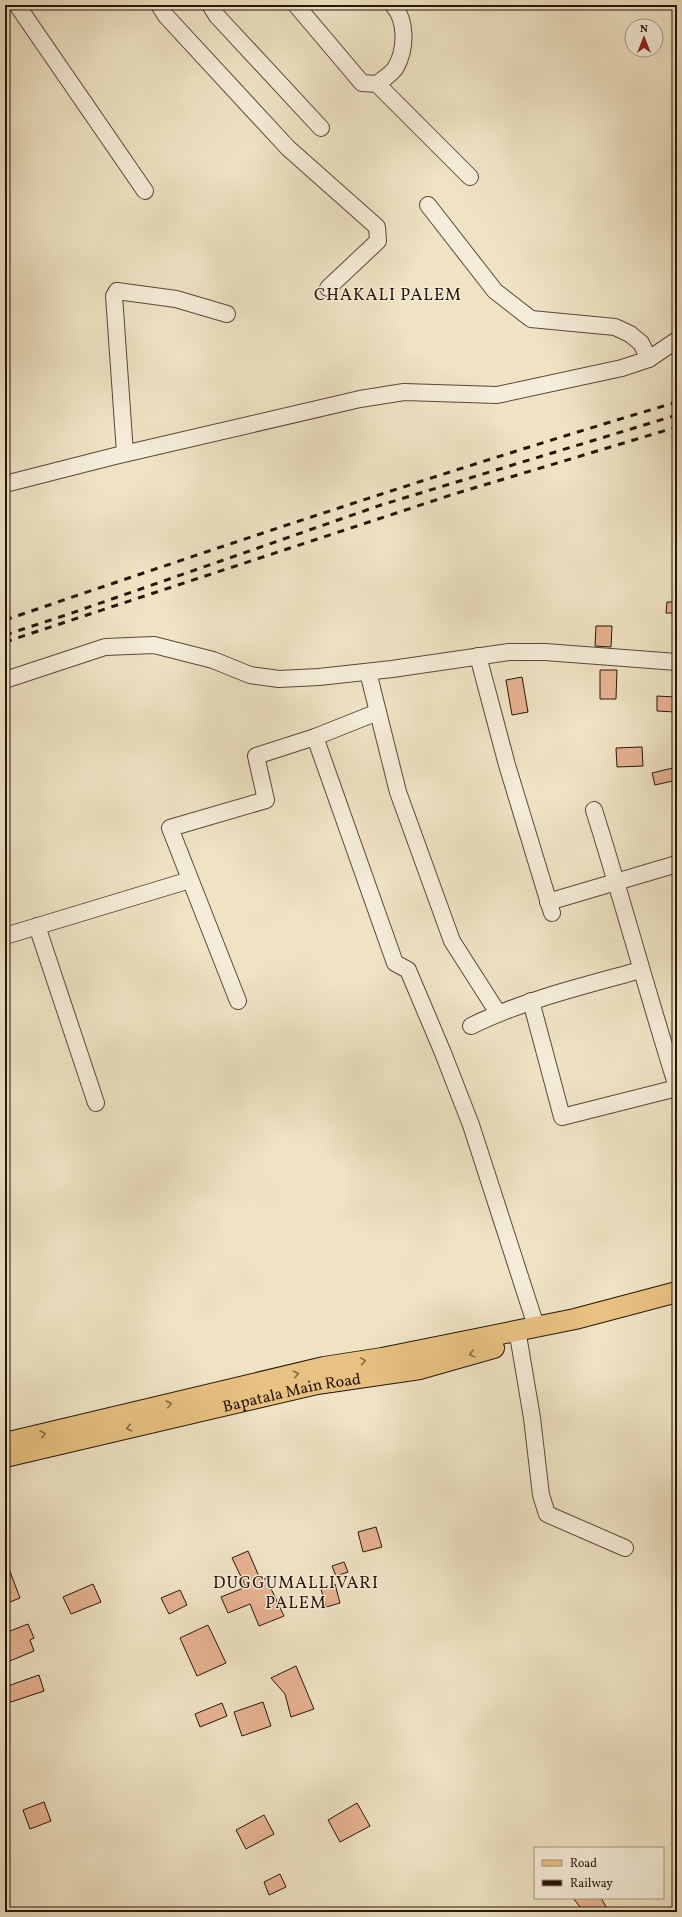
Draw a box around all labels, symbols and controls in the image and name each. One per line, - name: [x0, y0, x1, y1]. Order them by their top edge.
- north arrow: [624, 18, 664, 58]
- text: N: [640, 22, 648, 37]
- district label: CHAKALI PALEM: [314, 284, 462, 307]
- one-way arrow: [469, 1349, 476, 1358]
- one-way arrow: [360, 1357, 366, 1366]
- street label: Bapatala Main Road: [221, 1369, 362, 1419]
- one-way arrow: [292, 1370, 299, 1379]
- one-way arrow: [166, 1400, 173, 1409]
- one-way arrow: [126, 1423, 133, 1432]
- one-way arrow: [40, 1430, 46, 1438]
- district label: DUGGUMALLIVARI PALEM: [213, 1572, 379, 1615]
- legend: [534, 1847, 664, 1899]
- text: Road: [570, 1856, 597, 1872]
- text: Railway: [570, 1876, 613, 1892]

